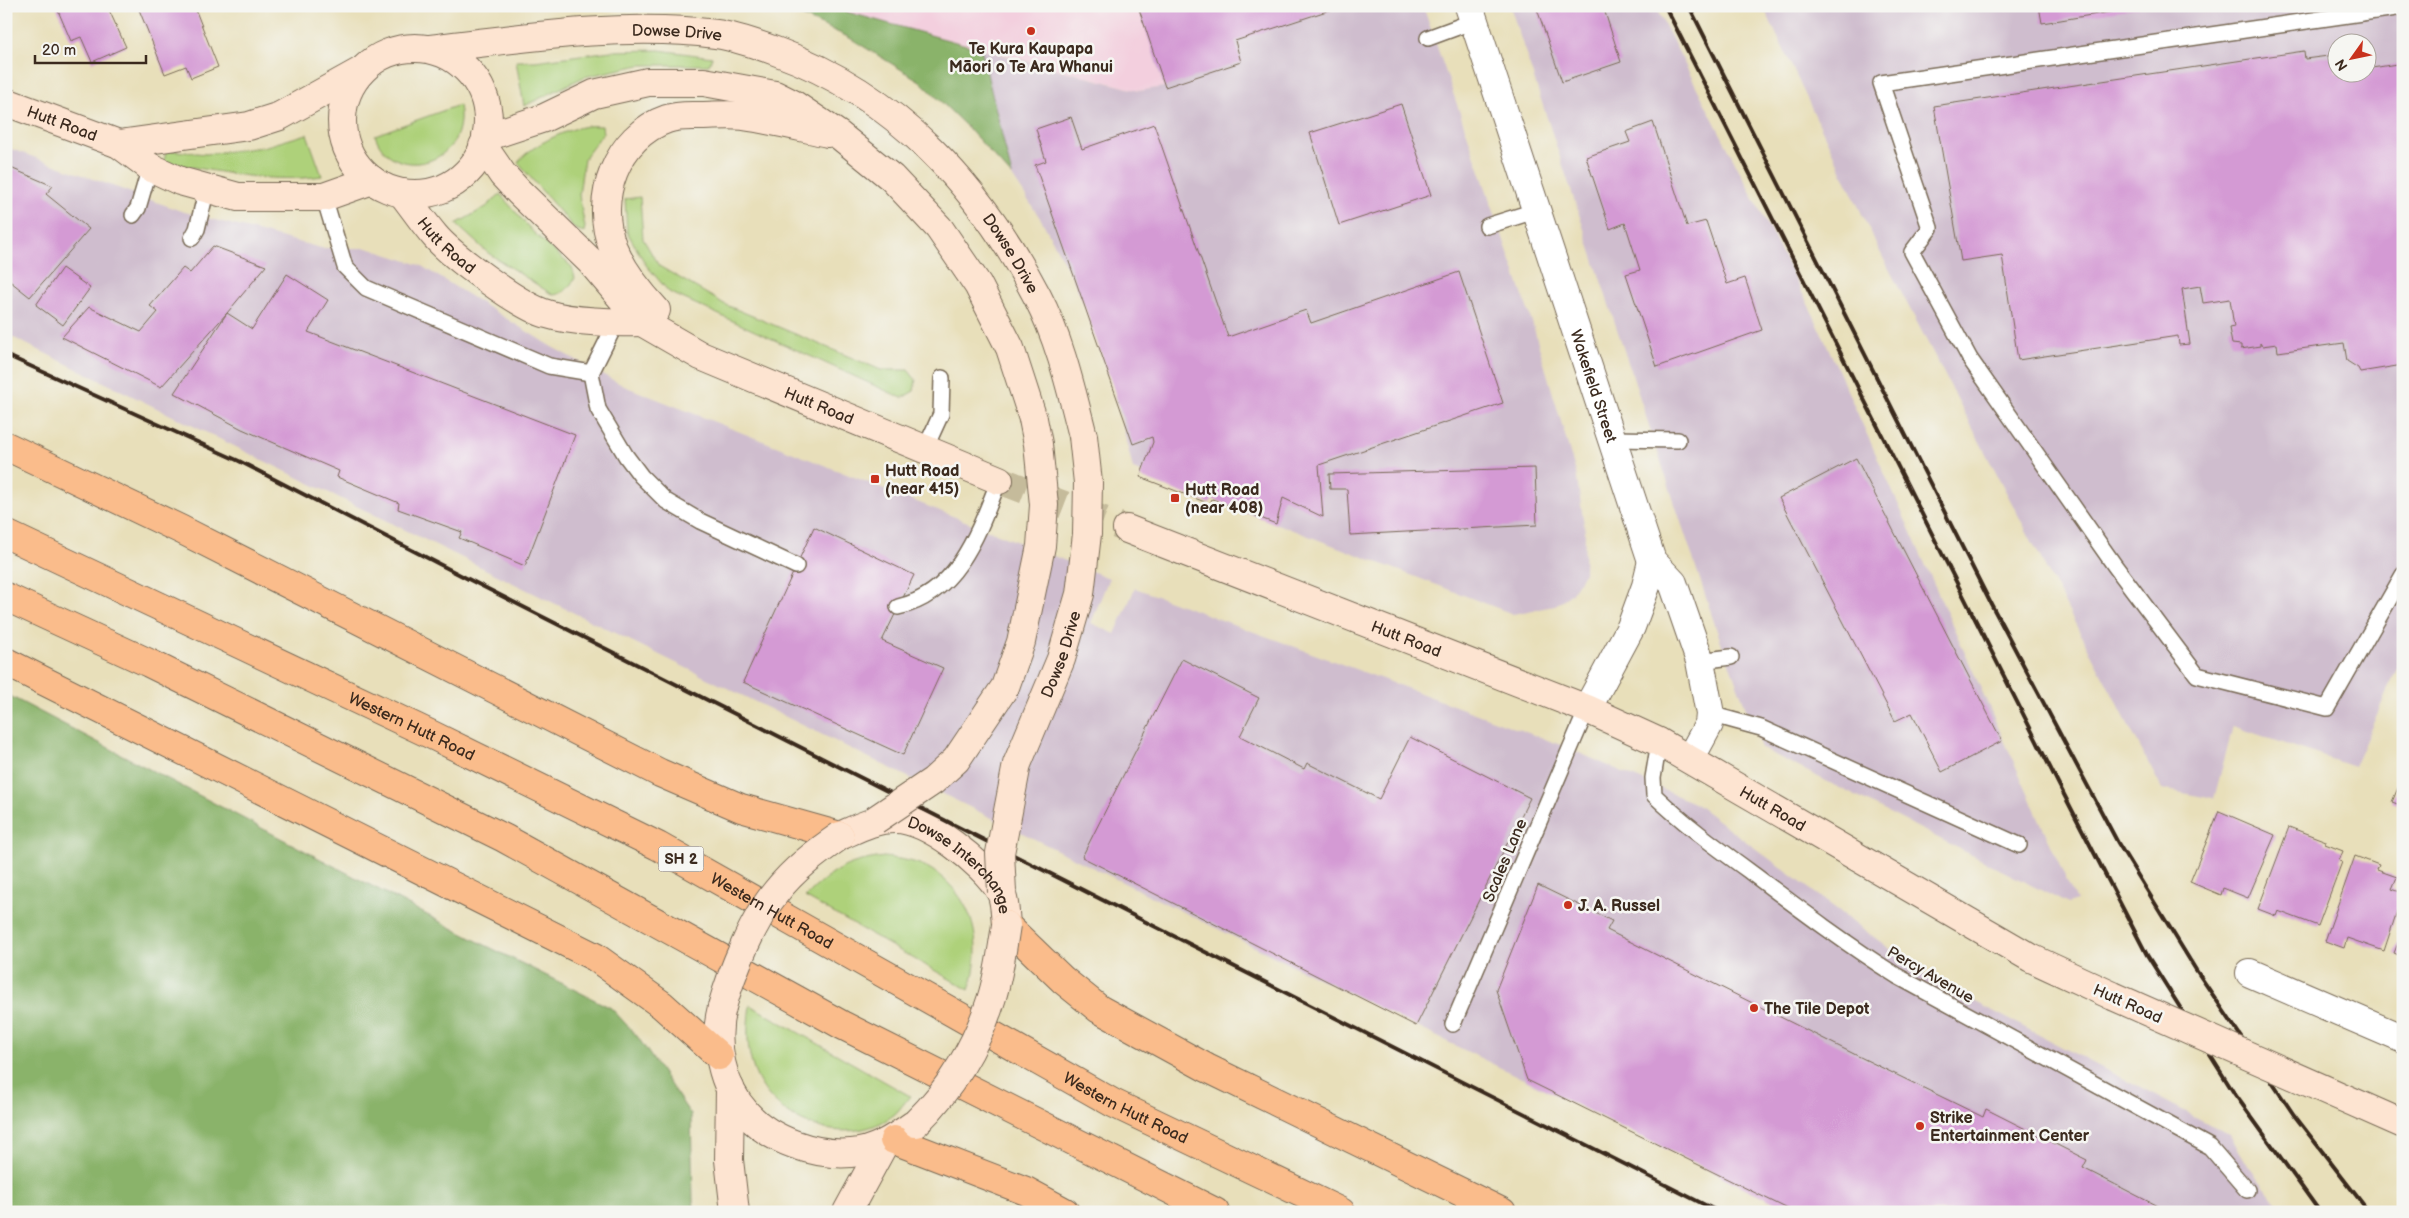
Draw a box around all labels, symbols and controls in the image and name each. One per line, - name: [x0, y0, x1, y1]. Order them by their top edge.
- street label: Dowse Drive: [632, 22, 724, 46]
- marker: Te Kura Kaupapa Māori o Te Ara Whanui: [1025, 25, 1037, 37]
- scale bar: [35, 32, 146, 64]
- north arrow: [2326, 32, 2376, 82]
- place label: Te Kura Kaupapa Māori o Te Ara Whanui: [949, 40, 1113, 77]
- text: 20 m: [42, 41, 76, 60]
- text: N: [2332, 56, 2352, 74]
- street label: Hutt Road: [24, 103, 99, 146]
- street label: Dowse Drive: [978, 210, 1042, 297]
- street label: Hutt Road: [413, 214, 479, 278]
- street label: Wakefield Street: [1565, 327, 1620, 445]
- street label: Hutt Road: [781, 384, 856, 430]
- place label: Hutt Road (near 415): [885, 462, 959, 499]
- marker: Hutt Road (near 415): [869, 473, 881, 485]
- place label: Hutt Road (near 408): [1185, 481, 1263, 518]
- marker: Hutt Road (near 408): [1169, 492, 1181, 504]
- street label: Dowse Drive: [1038, 608, 1086, 701]
- street label: Hutt Road: [1368, 617, 1444, 662]
- street label: Western Hutt Road: [345, 689, 478, 766]
- street label: Hutt Road: [1736, 783, 1809, 836]
- street label: Dowse Interchange: [905, 813, 1013, 915]
- street label: Scales Lane: [1479, 816, 1532, 905]
- road number: SH 2: [658, 846, 704, 872]
- street label: Western Hutt Road: [707, 870, 836, 954]
- place label: J. A. Russel: [1578, 897, 1660, 916]
- marker: J. A. Russel: [1562, 899, 1574, 911]
- street label: Percy Avenue: [1884, 943, 1977, 1008]
- street label: Hutt Road: [2090, 981, 2165, 1028]
- place label: The Tile Depot: [1764, 1000, 1870, 1019]
- marker: The Tile Depot: [1748, 1002, 1760, 1014]
- street label: Western Hutt Road: [1059, 1069, 1191, 1148]
- place label: Strike Entertainment Center: [1930, 1109, 2090, 1146]
- marker: Strike Entertainment Center: [1914, 1120, 1926, 1132]

